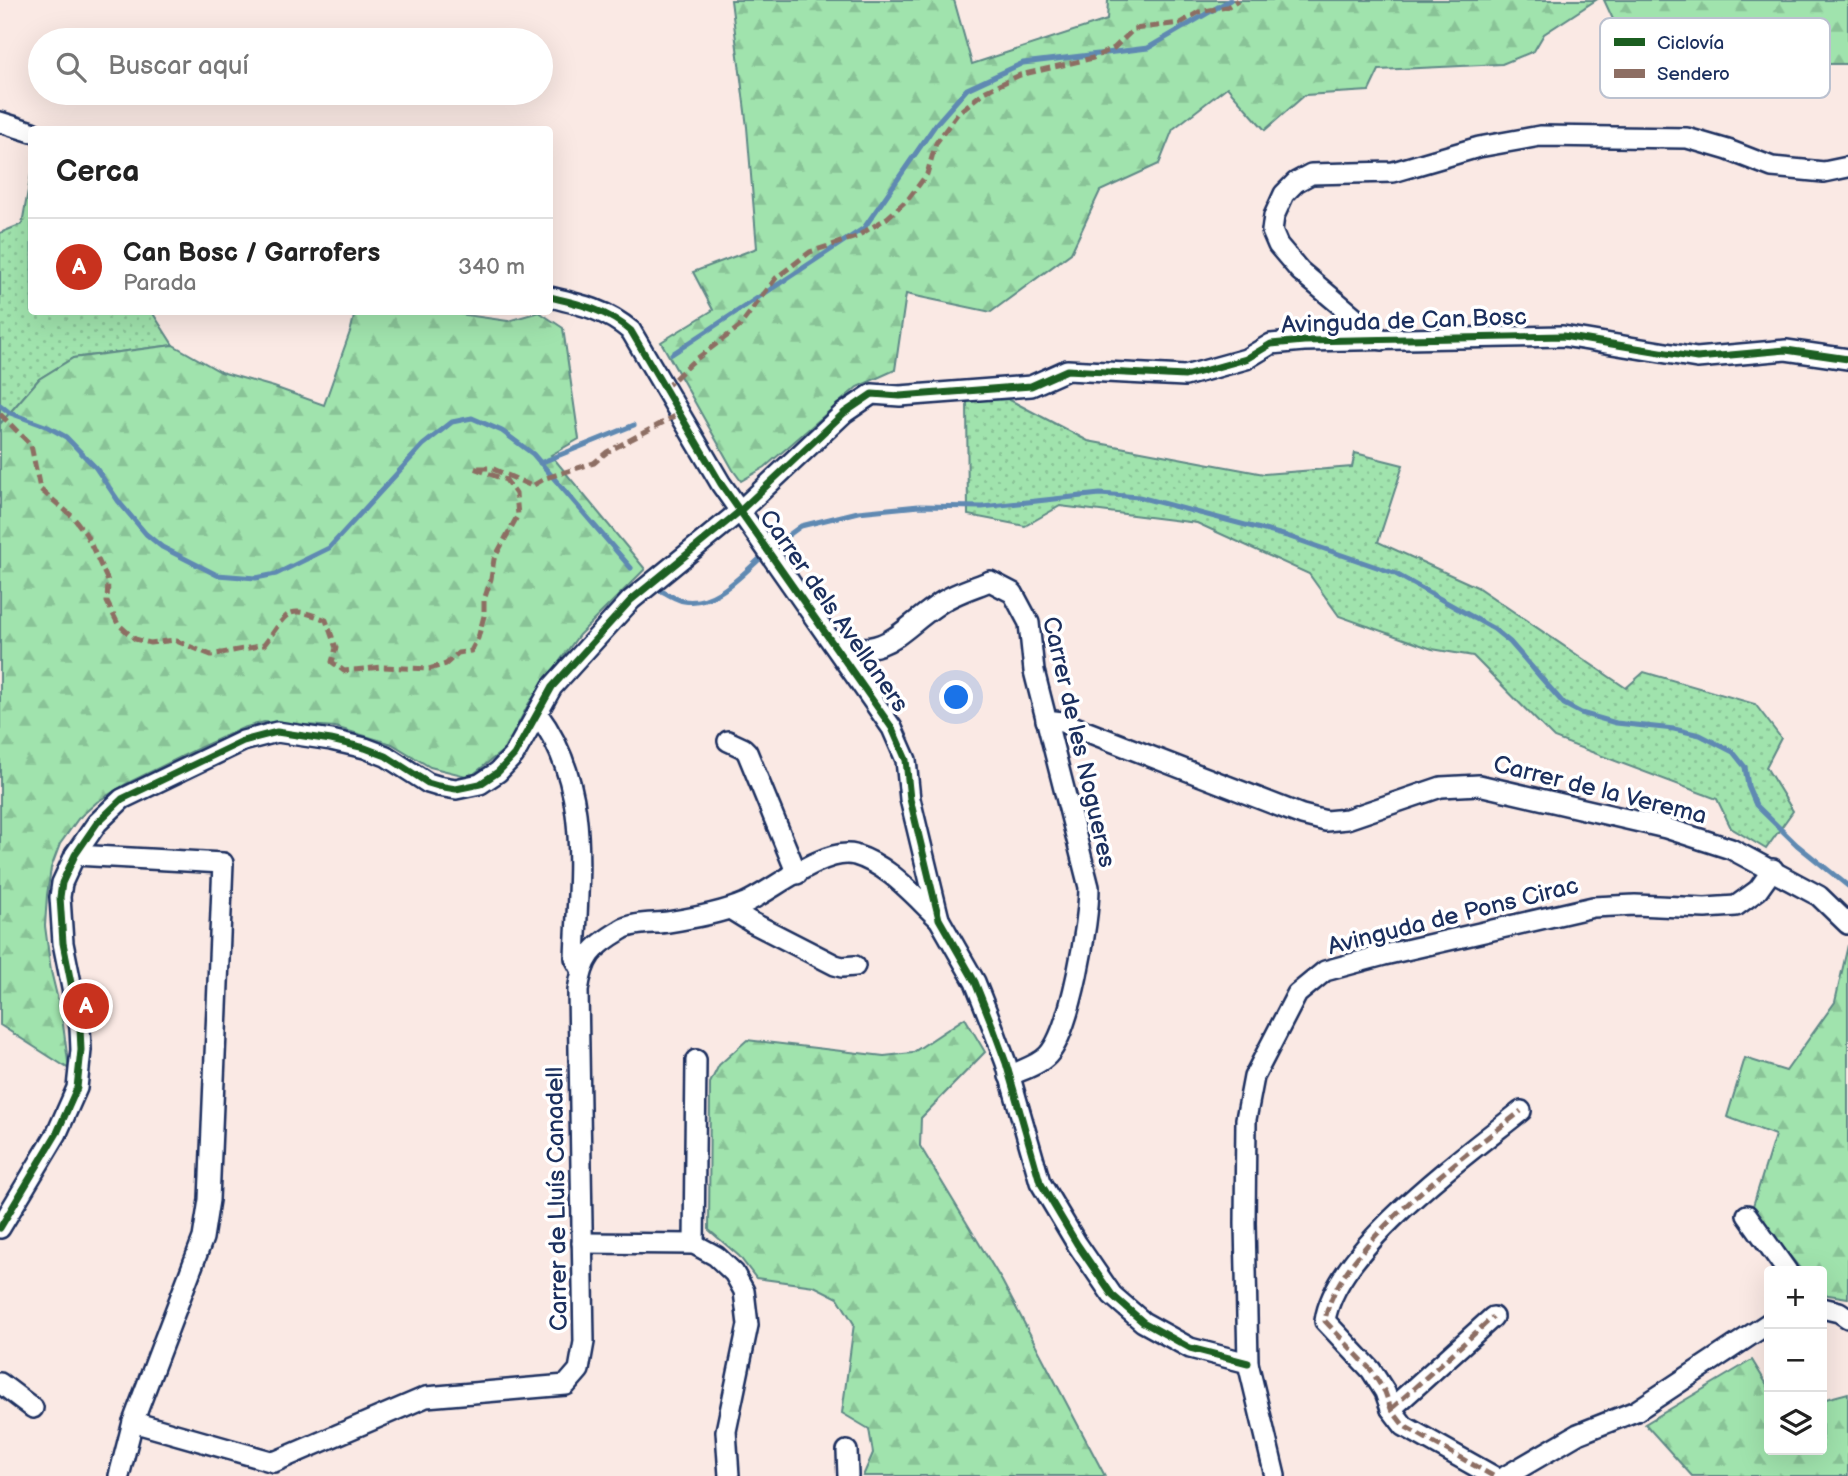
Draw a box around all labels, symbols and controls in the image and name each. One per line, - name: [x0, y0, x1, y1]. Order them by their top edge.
- legend: [1600, 18, 1830, 98]
- search box: [28, 28, 553, 105]
- text: Ciclovía: [1657, 32, 1724, 55]
- icon: search: [52, 48, 90, 86]
- text: Buscar aquí: [108, 51, 249, 82]
- text: Sendero: [1657, 63, 1730, 86]
- text: Cerca: [56, 154, 139, 190]
- text: Can Bosc / Garrofers: [123, 238, 380, 269]
- text: A: [72, 253, 86, 281]
- text: 340 m: [458, 253, 525, 281]
- text: Parada: [123, 269, 197, 297]
- street label: Avinguda de Can Bosc: [1281, 302, 1527, 340]
- street label: Carrer dels Avellaners: [753, 504, 915, 718]
- street label: Carrer de les Nogueres: [1036, 614, 1122, 870]
- your location: [939, 680, 973, 714]
- street label: Carrer de la Verema: [1490, 749, 1710, 831]
- street label: Avinguda de Pons Cirac: [1325, 871, 1581, 961]
- pin: A: [63, 980, 109, 1032]
- street label: Carrer de Lluís Canadell: [540, 1067, 574, 1331]
- map controls: [1764, 1266, 1827, 1455]
- button: +: [1764, 1266, 1827, 1329]
- button: −: [1764, 1329, 1827, 1392]
- button: layers: [1764, 1392, 1827, 1455]

